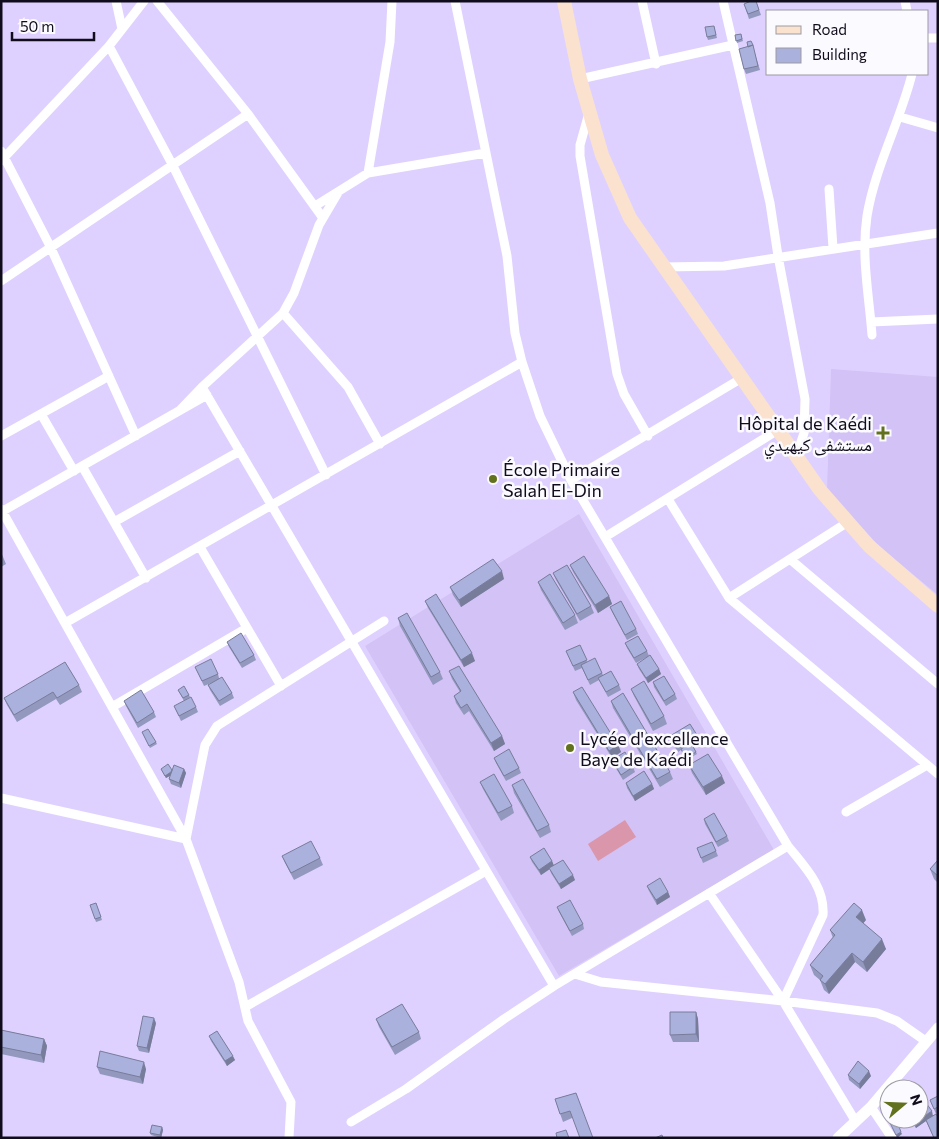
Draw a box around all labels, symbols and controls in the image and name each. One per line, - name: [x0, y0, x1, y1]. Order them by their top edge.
- scale bar: [12, 10, 95, 42]
- legend: [766, 10, 929, 75]
- text: 50 m: [20, 17, 54, 35]
- text: Road: [812, 20, 847, 38]
- text: Building: [812, 45, 867, 63]
- place label: Hôpital de Kaédi مستشفى كيهيدي: [738, 412, 872, 460]
- marker: Hôpital de Kaédi مستشفى كيهيدي: [876, 426, 890, 440]
- place label: École Primaire Salah El-Din: [503, 458, 620, 501]
- marker: École Primaire Salah El-Din: [487, 473, 499, 485]
- place label: Lycée d'excellence Baye de Kaédi: [580, 727, 729, 770]
- marker: Lycée d'excellence Baye de Kaédi: [564, 742, 576, 754]
- north arrow: [879, 1079, 929, 1129]
- text: N: [907, 1092, 927, 1107]

